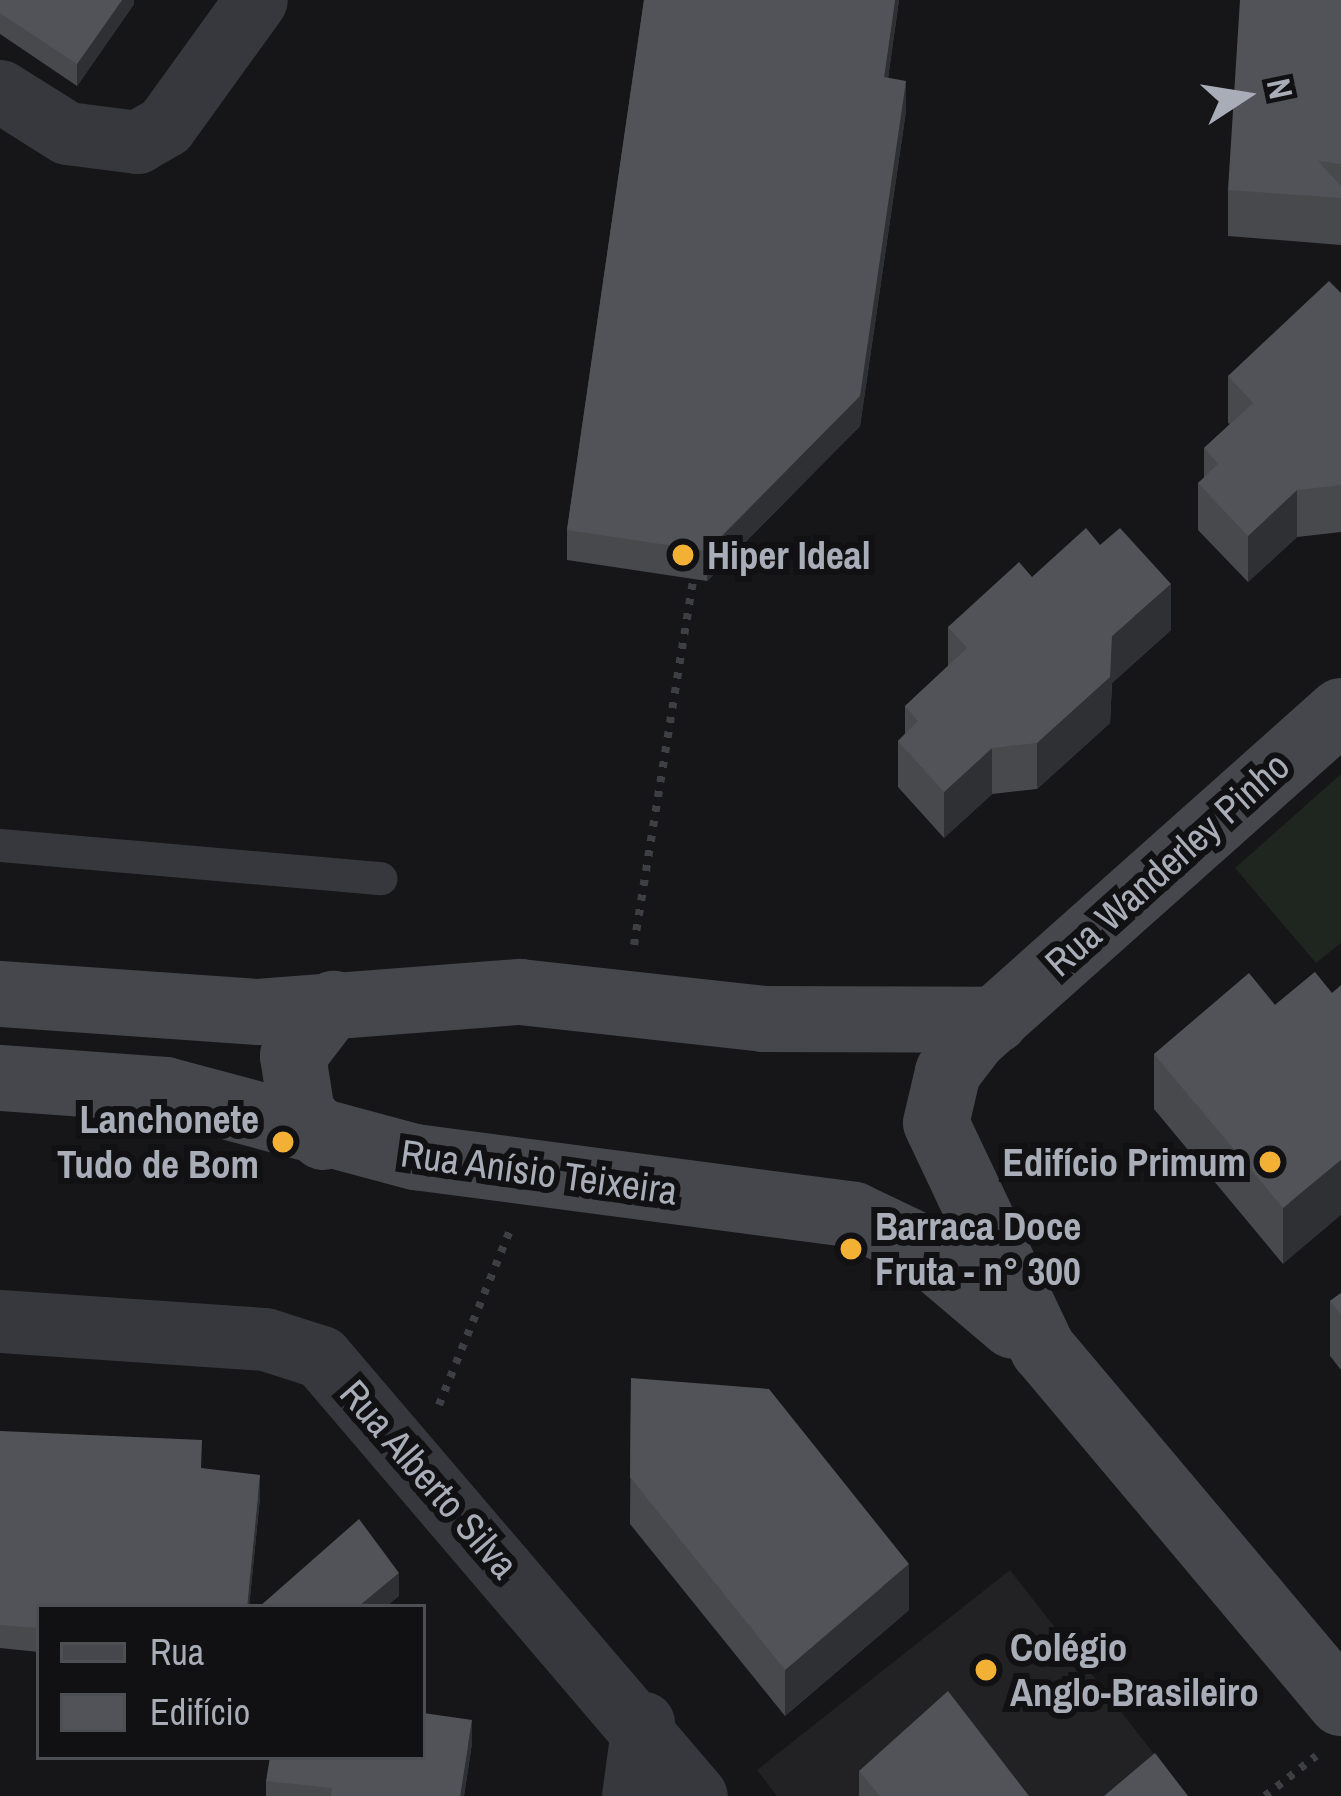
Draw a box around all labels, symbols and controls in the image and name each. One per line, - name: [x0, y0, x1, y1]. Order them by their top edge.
- north arrow: [1185, 36, 1305, 156]
- text: N: [1257, 74, 1304, 103]
- place label: Hiper Ideal: [707, 532, 871, 578]
- marker: Hiper Ideal: [670, 542, 696, 568]
- street label: Rua Wanderley Pinho: [1036, 742, 1298, 986]
- place label: Lanchonete Tudo de Bom: [57, 1097, 259, 1188]
- marker: Lanchonete Tudo de Bom: [270, 1129, 296, 1155]
- street label: Rua Anísio Teixeira: [397, 1129, 681, 1215]
- place label: Edifício Primum: [1003, 1139, 1246, 1185]
- marker: Edifício Primum: [1257, 1149, 1283, 1175]
- place label: Barraca Doce Fruta - n° 300: [875, 1204, 1081, 1295]
- marker: Barraca Doce Fruta - n° 300: [838, 1236, 864, 1262]
- street label: Rua Alberto Silva: [330, 1370, 528, 1588]
- legend: [36, 1604, 426, 1760]
- place label: Colégio Anglo-Brasileiro: [1010, 1625, 1259, 1716]
- text: Rua: [150, 1628, 204, 1676]
- marker: Colégio Anglo-Brasileiro: [973, 1657, 999, 1683]
- text: Edifício: [150, 1688, 250, 1736]

